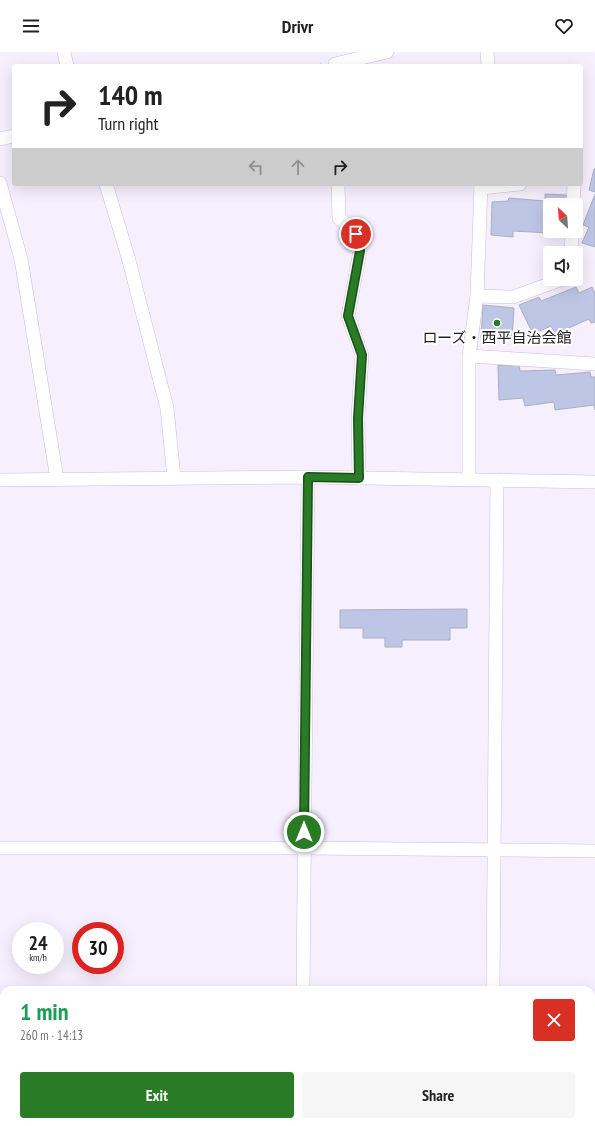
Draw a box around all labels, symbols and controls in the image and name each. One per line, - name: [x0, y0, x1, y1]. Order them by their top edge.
- icon: menu: [20, 15, 42, 37]
- text: Drivr: [282, 15, 313, 38]
- icon: heart: [553, 15, 575, 37]
- text: 140 m: [98, 76, 162, 113]
- icon: right: [32, 80, 84, 132]
- text: Turn right: [98, 112, 158, 135]
- icon: left: [245, 156, 267, 178]
- icon: ahead: [287, 156, 309, 178]
- icon: right: [329, 156, 351, 178]
- north arrow: [543, 198, 583, 238]
- map controls: [543, 198, 583, 286]
- pin: [339, 217, 373, 251]
- icon: arrive: [345, 223, 367, 245]
- button: sound: [543, 246, 583, 286]
- marker: ローズ・西平自治会館: [492, 318, 502, 328]
- place label: ローズ・西平自治会館: [422, 328, 572, 347]
- position arrow: [283, 811, 325, 853]
- speed limit sign: 30: [72, 922, 124, 974]
- text: 24: [28, 930, 48, 956]
- text: km/h: [29, 951, 47, 964]
- text: 1 min: [20, 996, 68, 1027]
- button: close: [533, 999, 575, 1041]
- text: 260 m · 14:13: [20, 1027, 83, 1044]
- button: Exit: [20, 1072, 294, 1118]
- button: Share: [302, 1072, 575, 1118]

